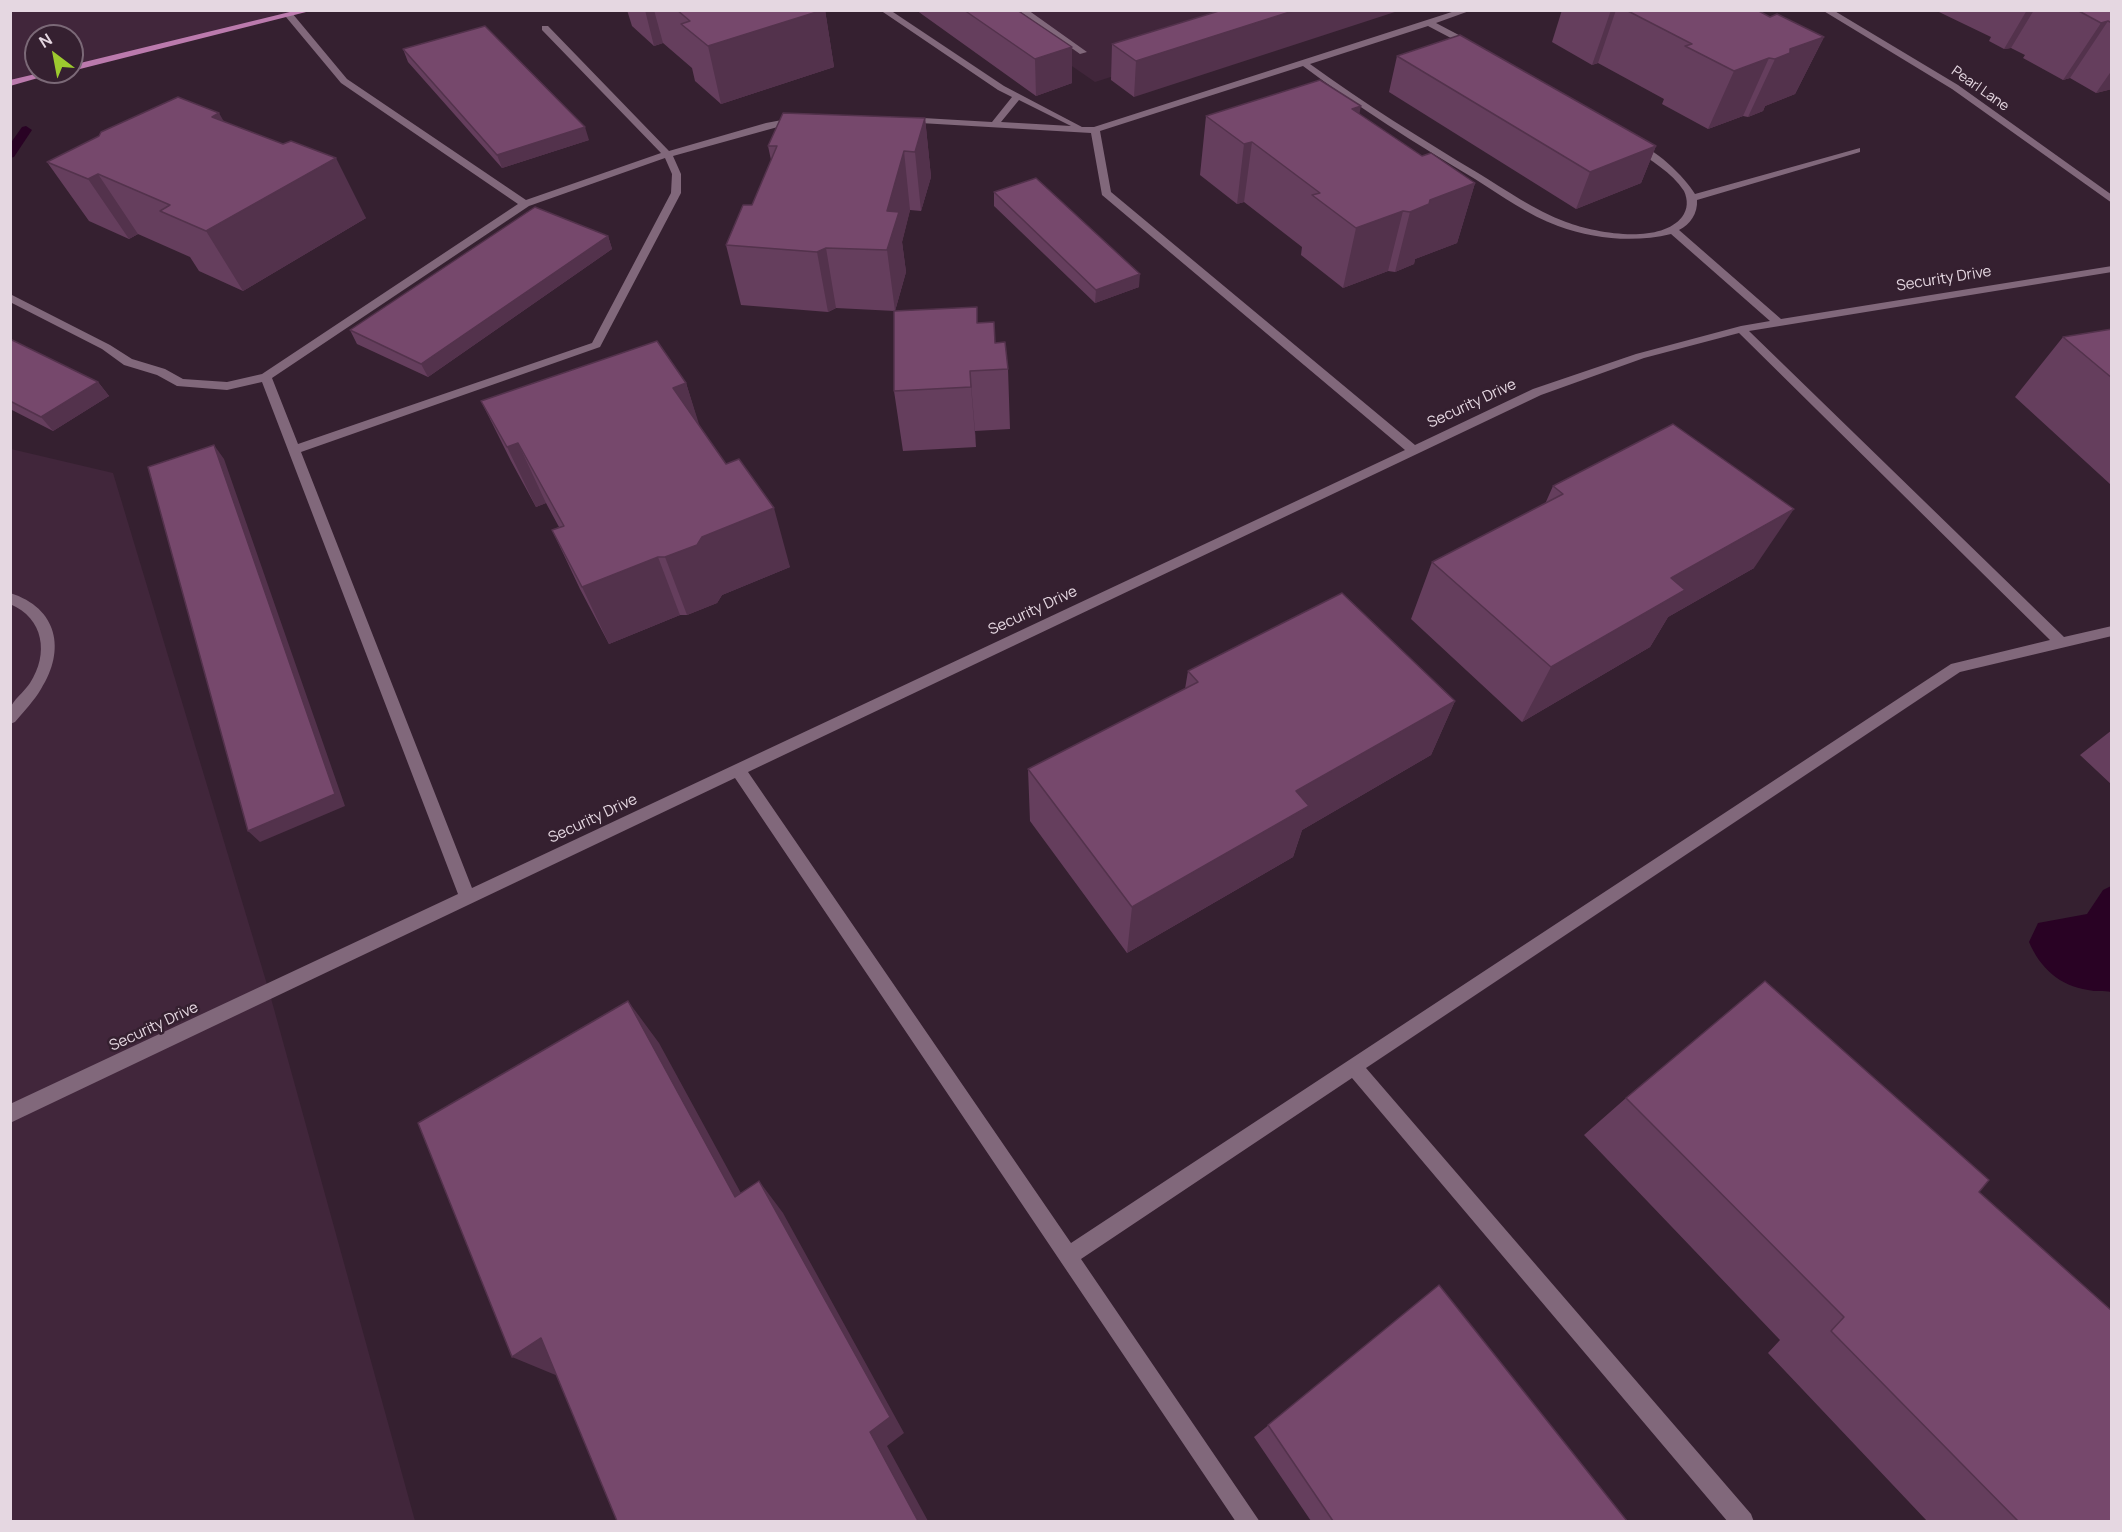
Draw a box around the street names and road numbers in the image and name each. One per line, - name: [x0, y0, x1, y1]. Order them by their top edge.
- street label: Pearl Lane: [1948, 63, 2012, 115]
- street label: Security Drive: [1895, 263, 1993, 295]
- street label: Security Drive: [1425, 376, 1519, 432]
- street label: Security Drive: [986, 583, 1080, 639]
- street label: Security Drive: [546, 791, 640, 847]
- street label: Security Drive: [107, 999, 201, 1055]

